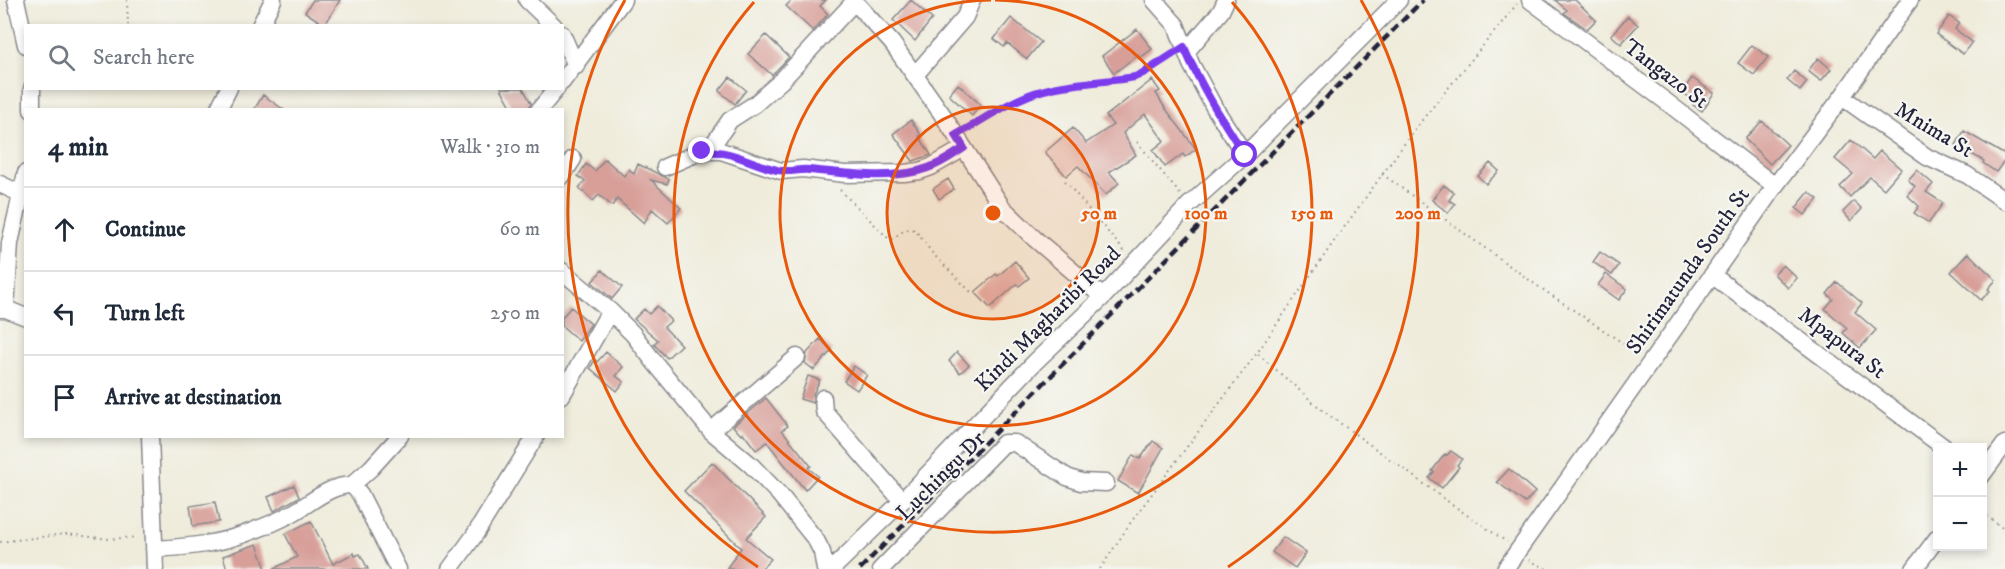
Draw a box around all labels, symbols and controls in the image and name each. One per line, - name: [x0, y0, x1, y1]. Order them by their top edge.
- search box: [24, 24, 564, 90]
- street label: Tangazo St: [1618, 33, 1714, 115]
- icon: search: [45, 41, 78, 74]
- text: Search here: [93, 44, 195, 71]
- street label: Mnima St: [1890, 96, 1978, 164]
- text: 4 min: [48, 131, 108, 164]
- text: Walk · 310 m: [440, 135, 540, 160]
- route end: [688, 137, 714, 163]
- route start: [1231, 141, 1257, 167]
- street label: Shirimatunda South St: [1620, 182, 1756, 360]
- centre of rings: [983, 203, 1003, 223]
- text: 50 m: [1080, 203, 1117, 225]
- text: 100 m: [1184, 203, 1228, 225]
- text: 150 m: [1291, 203, 1334, 225]
- text: 200 m: [1395, 203, 1441, 225]
- icon: ahead: [48, 213, 81, 246]
- text: Continue: [105, 216, 186, 243]
- text: 60 m: [500, 217, 540, 242]
- street label: Kindi Magharibi Road: [969, 240, 1127, 398]
- icon: left: [48, 297, 81, 330]
- text: Turn left: [105, 300, 185, 327]
- text: 250 m: [490, 301, 540, 326]
- street label: Mpapura St: [1793, 301, 1891, 385]
- icon: arrive: [48, 381, 81, 414]
- text: Arrive at destination: [105, 384, 282, 411]
- street label: Luchingu Dr: [891, 425, 992, 526]
- map controls: [1933, 443, 1987, 551]
- button: +: [1933, 443, 1987, 497]
- button: −: [1933, 497, 1987, 551]

